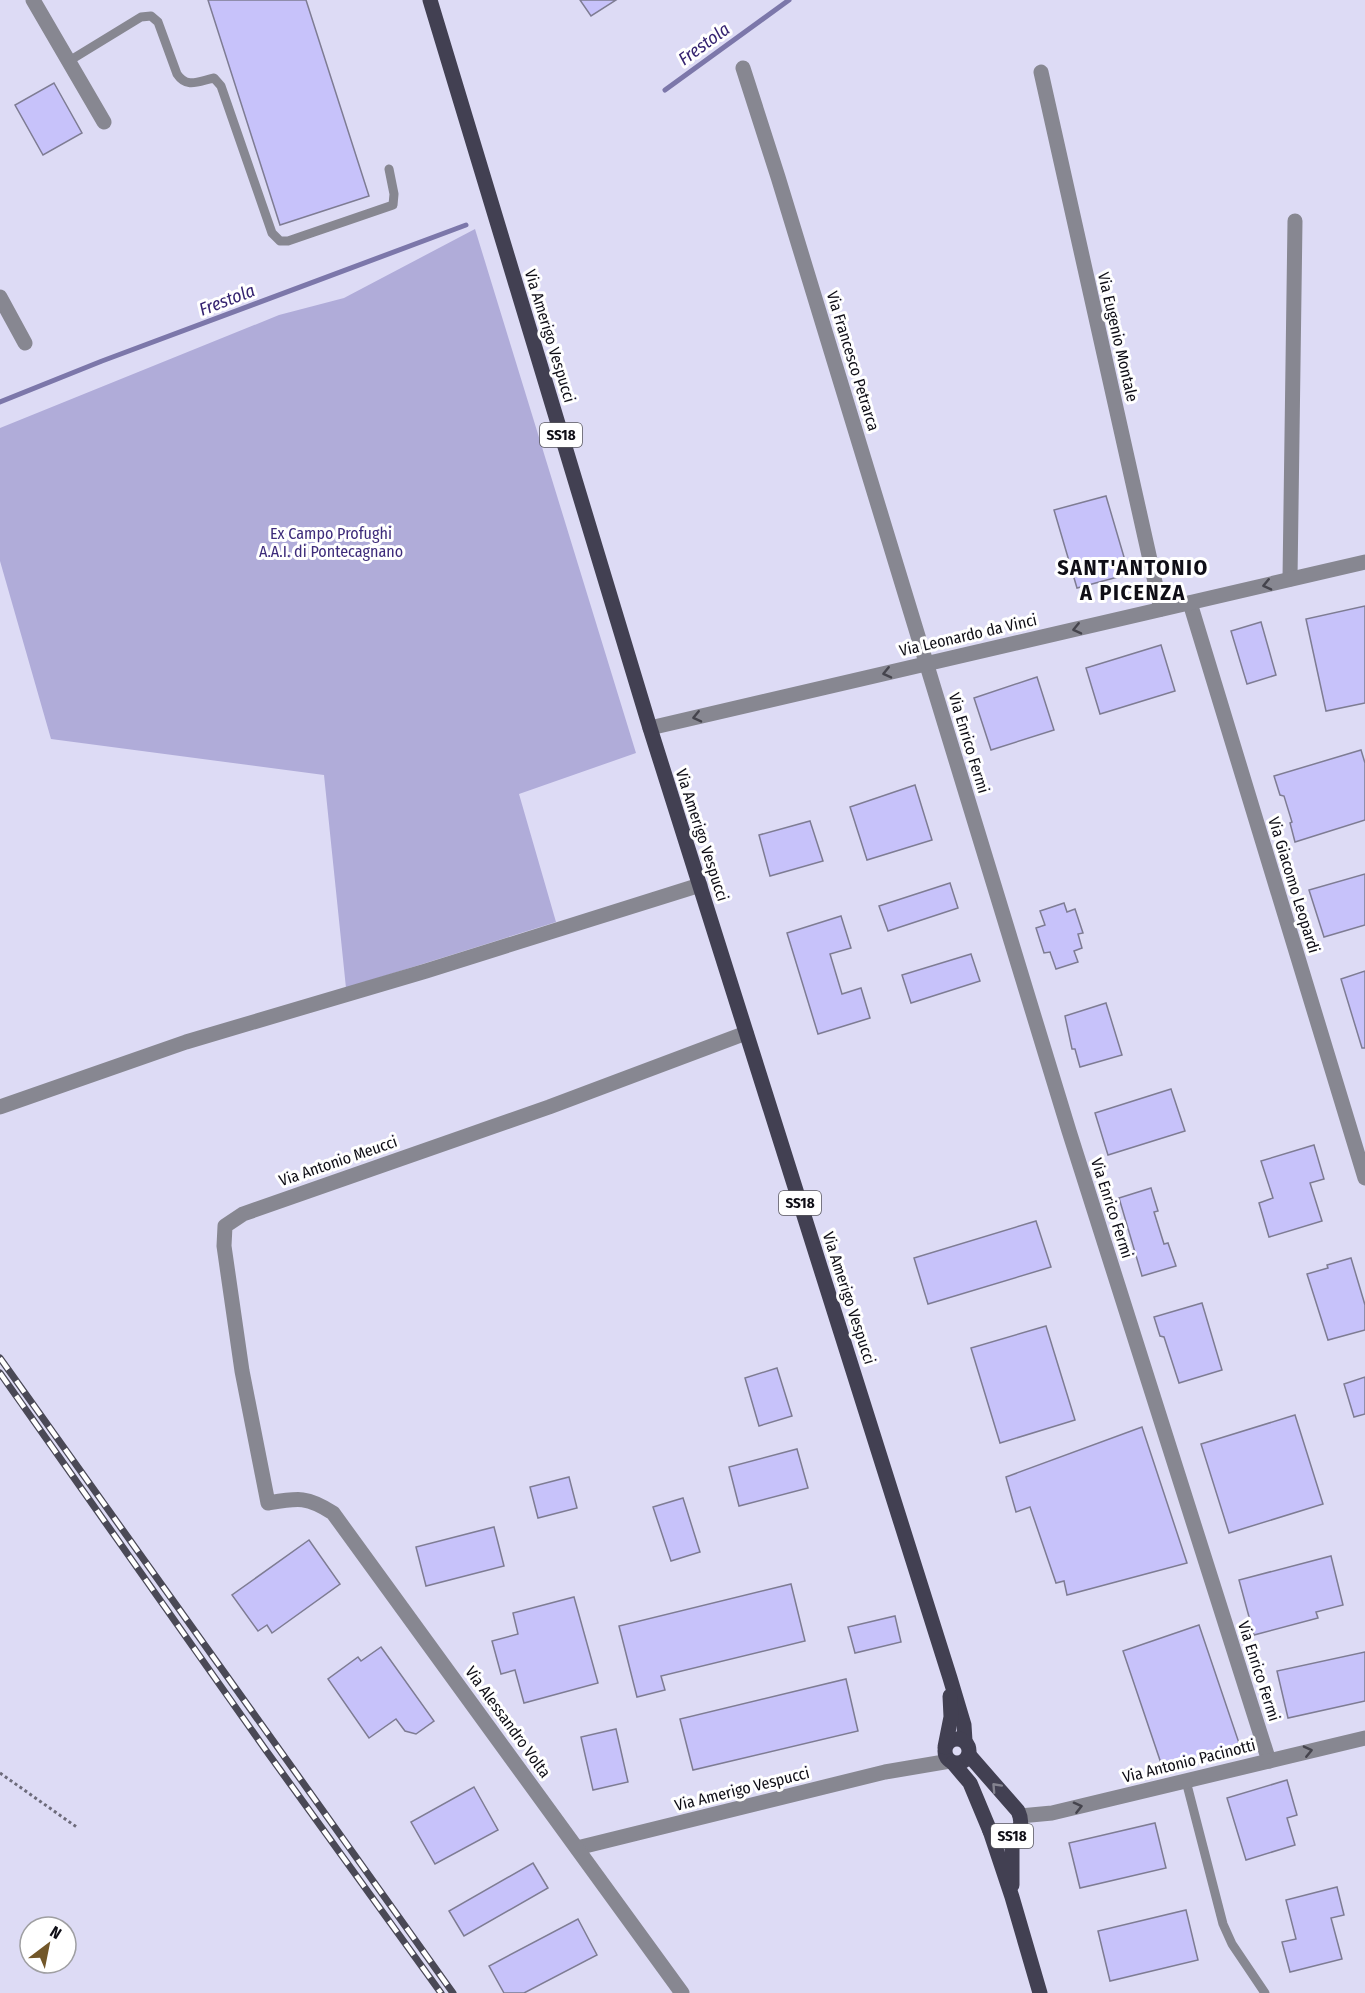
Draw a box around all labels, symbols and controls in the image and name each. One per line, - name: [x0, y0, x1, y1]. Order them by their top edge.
- water label: Frestola: [674, 18, 734, 70]
- street label: Via Amerigo Vespucci: [521, 267, 579, 405]
- street label: Via Eugenio Montale: [1094, 270, 1142, 404]
- water label: Frestola: [196, 279, 258, 321]
- street label: Via Francesco Petrarca: [823, 289, 883, 433]
- road number: SS18: [540, 423, 582, 447]
- park label: Ex Campo Profughi A.A.I. di Pontecagnano: [259, 524, 403, 561]
- district label: SANT'ANTONIO A PICENZA: [1057, 554, 1209, 606]
- one-way arrow: [1262, 577, 1272, 590]
- street label: Via Leonardo da Vinci: [897, 610, 1039, 660]
- one-way arrow: [1072, 621, 1082, 634]
- one-way arrow: [882, 665, 892, 678]
- street label: Via Enrico Fermi: [945, 690, 993, 796]
- one-way arrow: [692, 709, 702, 722]
- street label: Via Amerigo Vespucci: [672, 766, 732, 904]
- street label: Via Giacomo Leopardi: [1264, 815, 1324, 955]
- street label: Via Antonio Meucci: [276, 1132, 400, 1190]
- street label: Via Enrico Fermi: [1087, 1156, 1137, 1260]
- road number: SS18: [779, 1191, 821, 1215]
- street label: Via Amerigo Vespucci: [819, 1229, 879, 1367]
- street label: Via Enrico Fermi: [1234, 1619, 1284, 1723]
- street label: Via Alessandro Volta: [461, 1663, 555, 1782]
- street label: Via Antonio Pacinotti: [1121, 1735, 1257, 1787]
- one-way arrow: [1303, 1746, 1313, 1759]
- street label: Via Amerigo Vespucci: [673, 1763, 811, 1815]
- one-way arrow: [993, 1784, 1004, 1795]
- one-way arrow: [1073, 1801, 1083, 1814]
- road number: SS18: [991, 1824, 1033, 1848]
- north arrow: [18, 1915, 78, 1975]
- text: N: [47, 1922, 65, 1943]

